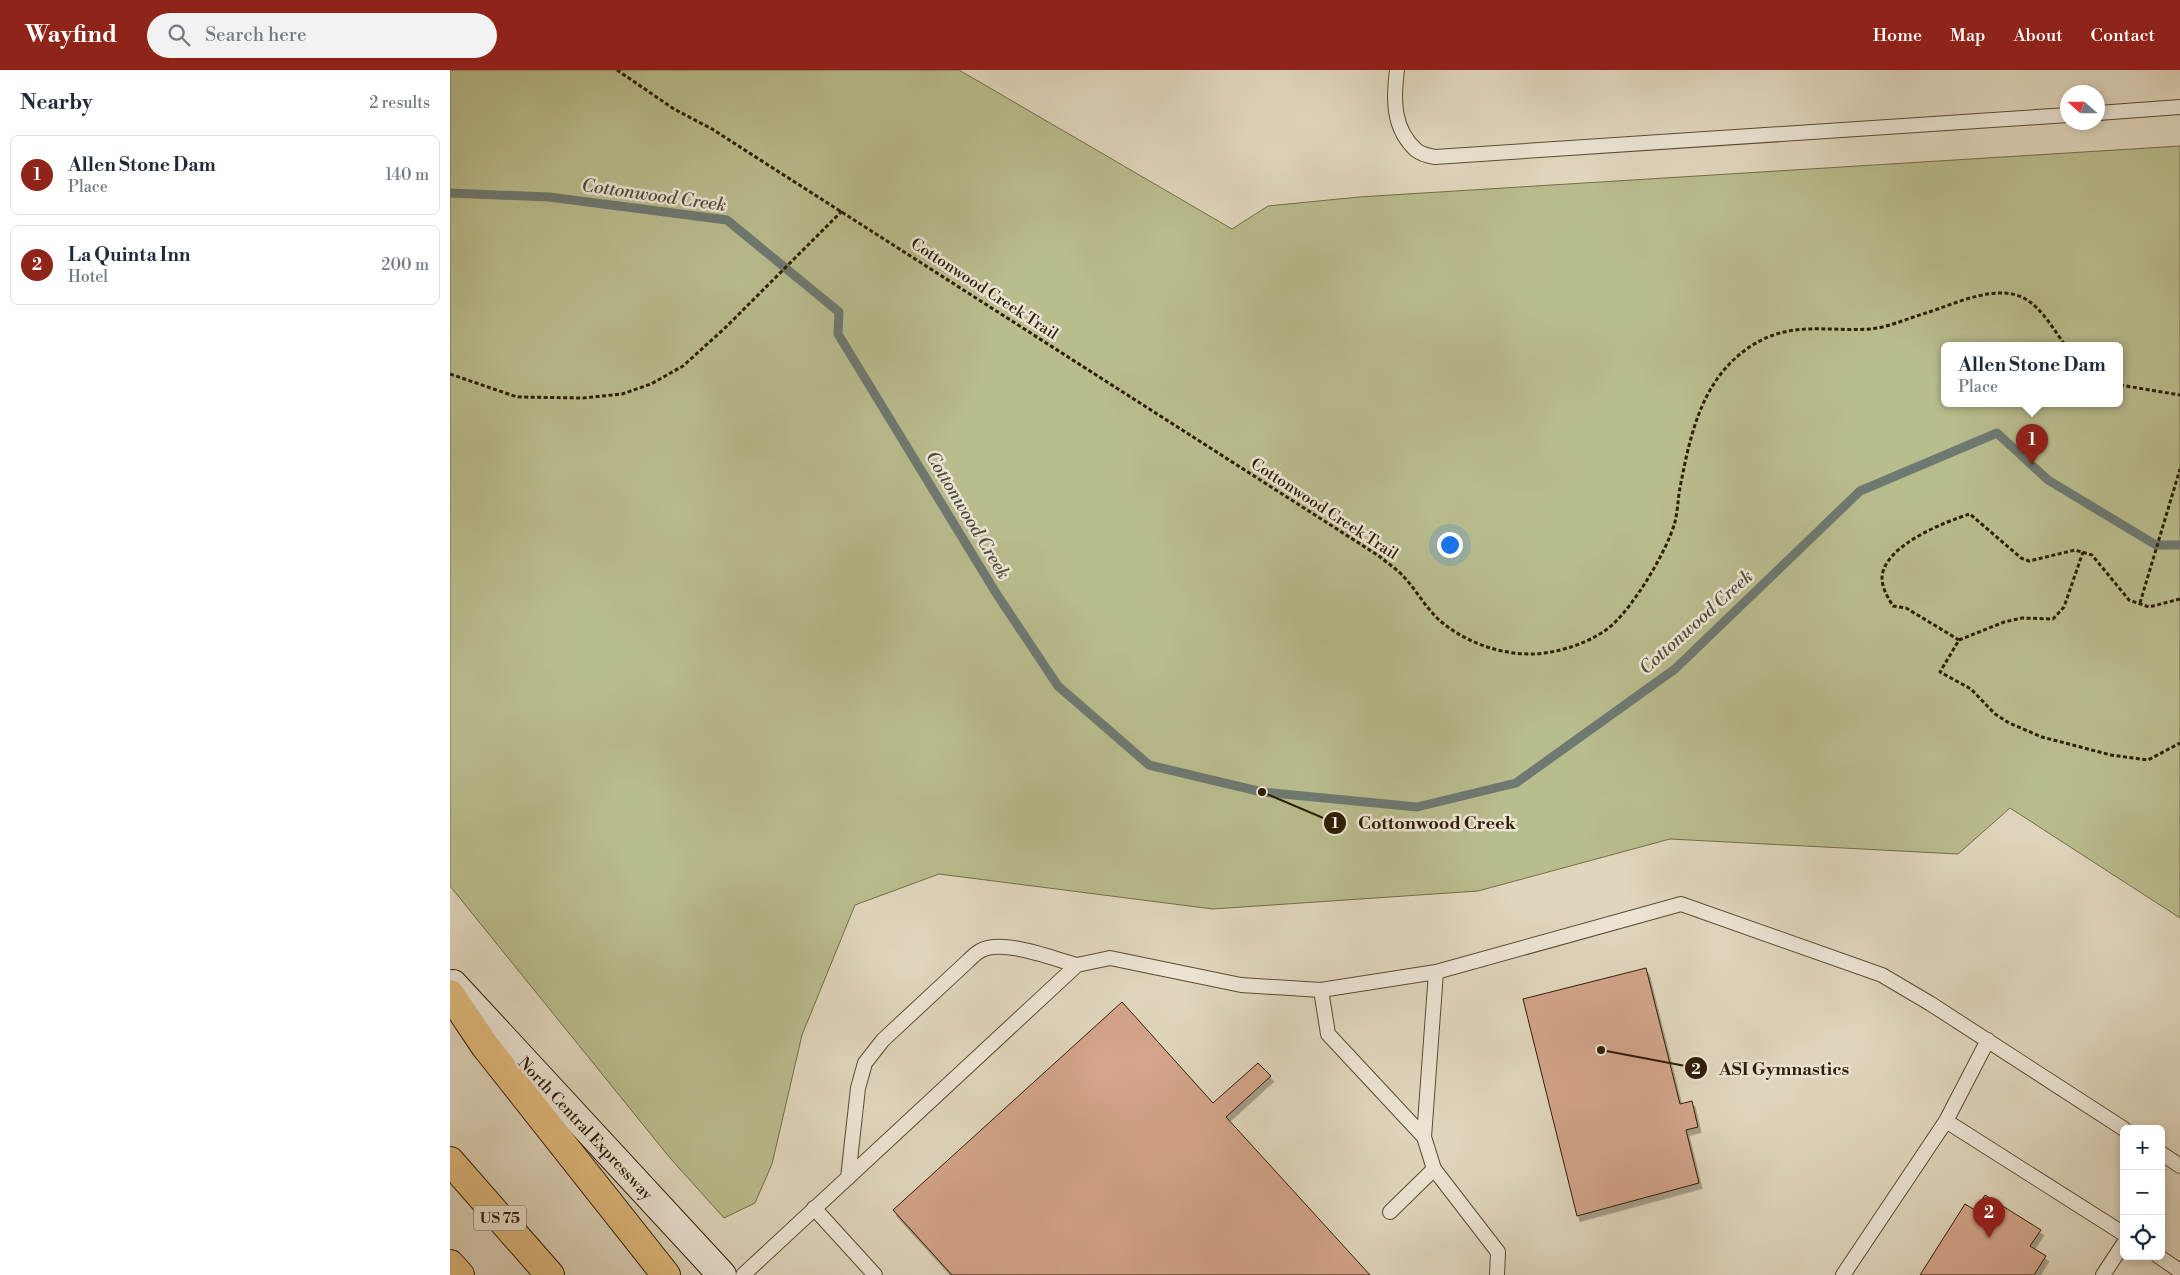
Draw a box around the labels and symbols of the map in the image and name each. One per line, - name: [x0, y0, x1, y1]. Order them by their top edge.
- north arrow: [2060, 85, 2105, 130]
- water label: Cottonwood Creek: [580, 174, 728, 217]
- street label: Cottonwood Creek Trail: [907, 234, 1062, 344]
- pin: 1: [2016, 424, 2048, 465]
- water label: Cottonwood Creek: [920, 447, 1015, 584]
- street label: Cottonwood Creek Trail: [1247, 454, 1402, 564]
- your location: [1437, 532, 1463, 558]
- water label: Cottonwood Creek: [1635, 565, 1758, 680]
- callout: Cottonwood Creek: [1323, 806, 1525, 839]
- text: Cottonwood Creek: [1358, 812, 1517, 835]
- text: 1: [1331, 814, 1339, 833]
- callout: ASI Gymnastics: [1684, 1052, 1859, 1085]
- street label: North Central Expressway: [514, 1053, 657, 1205]
- text: ASI Gymnastics: [1718, 1058, 1850, 1081]
- text: 2: [1691, 1060, 1701, 1079]
- pin: 2: [1973, 1197, 2005, 1238]
- road number: US 75: [474, 1206, 526, 1230]

